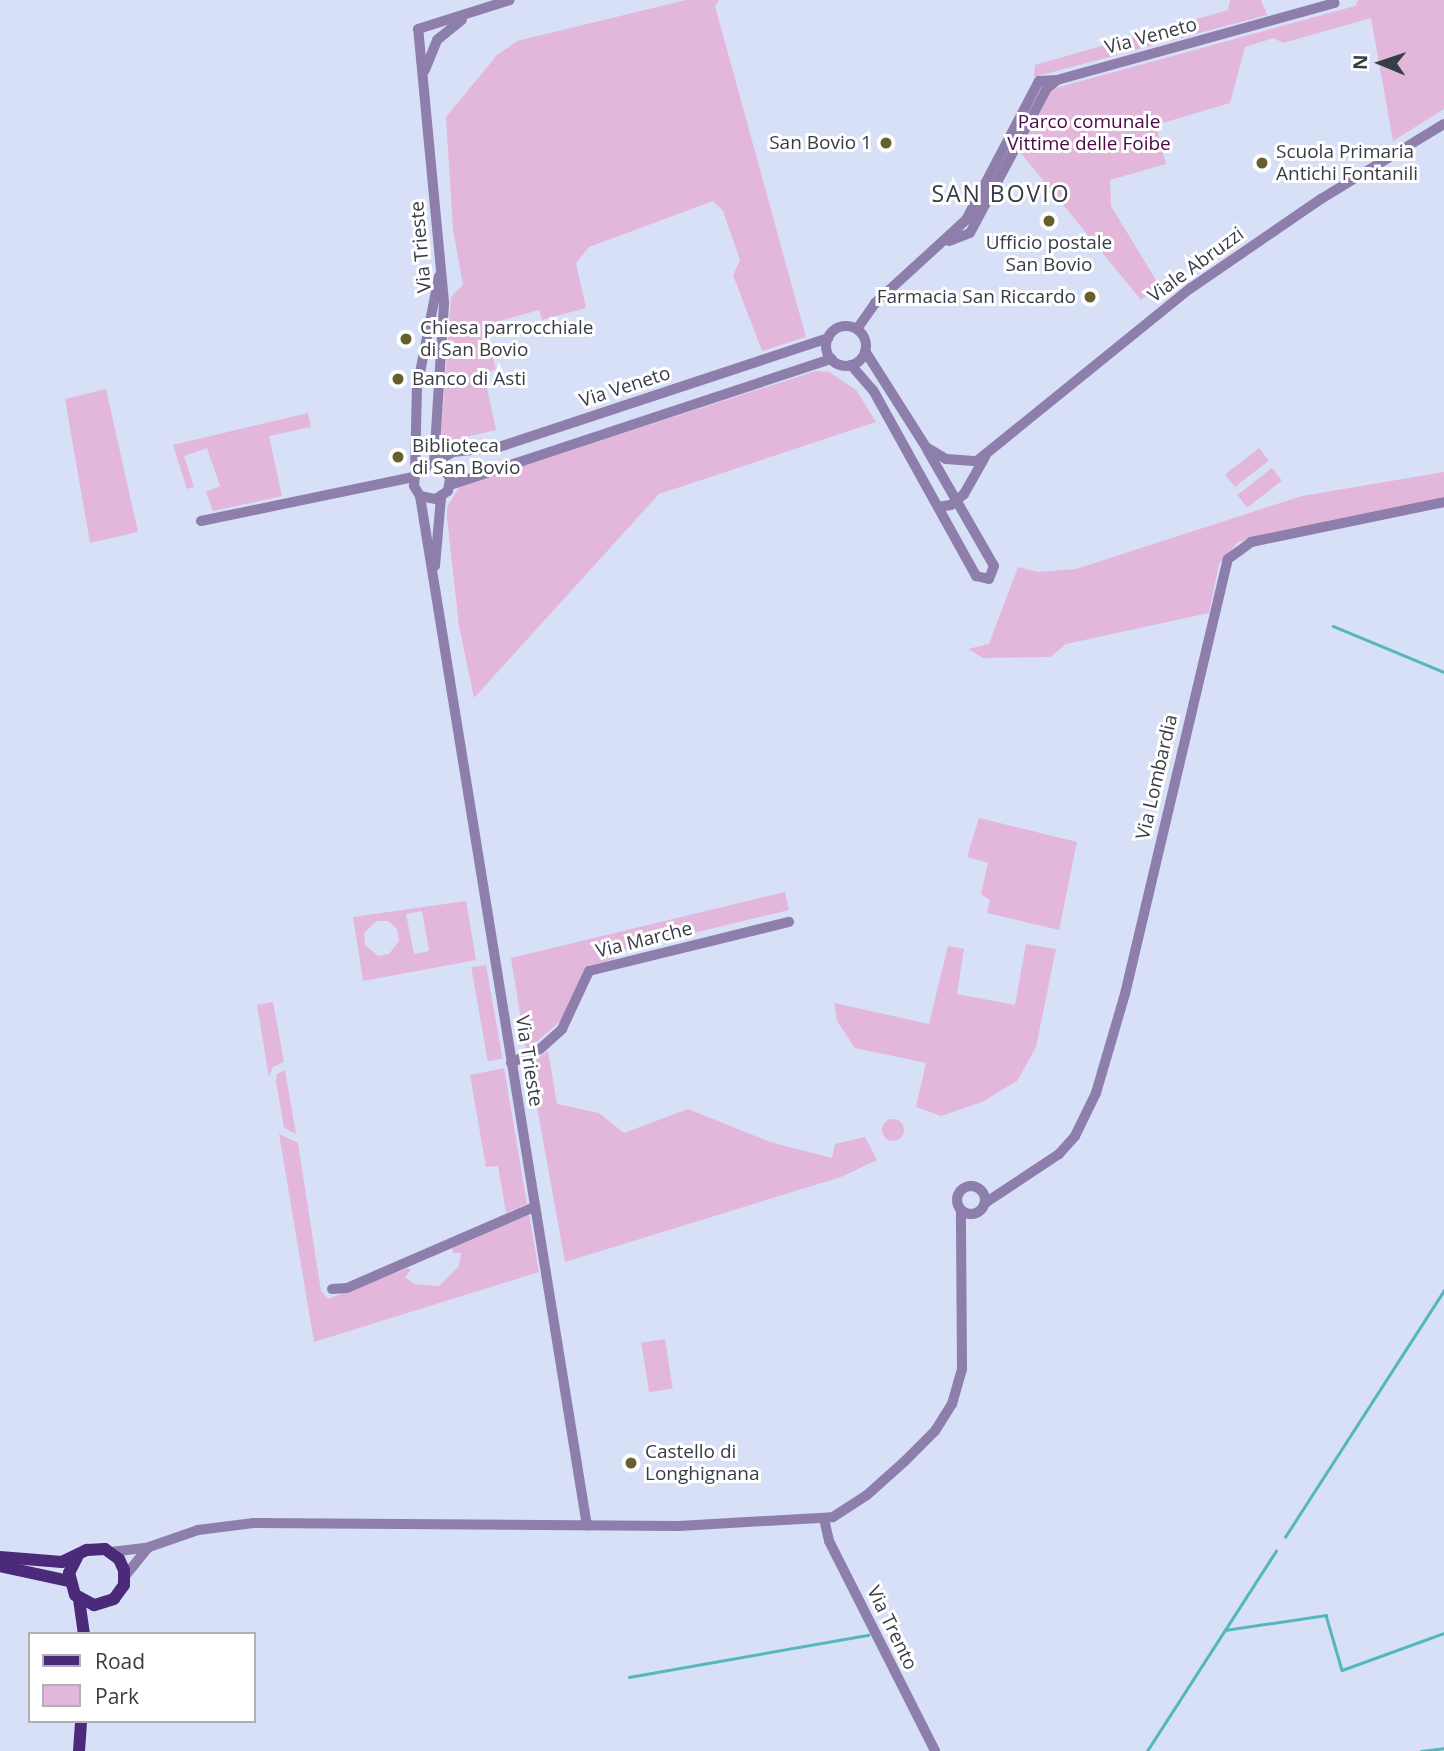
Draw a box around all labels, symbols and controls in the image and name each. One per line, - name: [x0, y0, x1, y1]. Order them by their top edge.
- street label: Via Veneto: [1103, 13, 1199, 59]
- north arrow: [1346, 28, 1416, 98]
- text: N: [1347, 54, 1373, 70]
- park label: Parco comunale Vittime delle Foibe: [1007, 111, 1171, 155]
- place label: San Bovio 1: [769, 132, 872, 154]
- marker: San Bovio 1: [878, 135, 894, 151]
- place label: Scuola Primaria Antichi Fontanili: [1276, 141, 1418, 185]
- marker: Scuola Primaria Antichi Fontanili: [1254, 155, 1270, 171]
- district label: SAN BOVIO: [933, 179, 1069, 207]
- street label: Via Trieste: [406, 200, 436, 294]
- marker: Ufficio postale San Bovio: [1041, 213, 1057, 229]
- street label: Viale Abruzzi: [1144, 223, 1248, 307]
- place label: Ufficio postale San Bovio: [986, 232, 1112, 276]
- place label: Farmacia San Riccardo: [877, 286, 1076, 308]
- marker: Farmacia San Riccardo: [1082, 289, 1098, 305]
- place label: Chiesa parrocchiale di San Bovio: [420, 317, 593, 361]
- marker: Chiesa parrocchiale di San Bovio: [398, 331, 414, 347]
- street label: Via Veneto: [577, 362, 673, 412]
- place label: Banco di Asti: [412, 368, 526, 390]
- marker: Banco di Asti: [390, 371, 406, 387]
- place label: Biblioteca di San Bovio: [412, 435, 520, 479]
- marker: Biblioteca di San Bovio: [390, 449, 406, 465]
- street label: Via Lombardia: [1132, 712, 1182, 842]
- street label: Via Marche: [593, 917, 695, 963]
- street label: Via Trieste: [511, 1014, 547, 1108]
- place label: Castello di Longhignana: [645, 1441, 760, 1485]
- marker: Castello di Longhignana: [623, 1455, 639, 1471]
- street label: Via Trento: [862, 1582, 922, 1674]
- legend: [28, 1632, 256, 1723]
- text: Road: [95, 1647, 145, 1675]
- text: Park: [95, 1682, 139, 1710]

